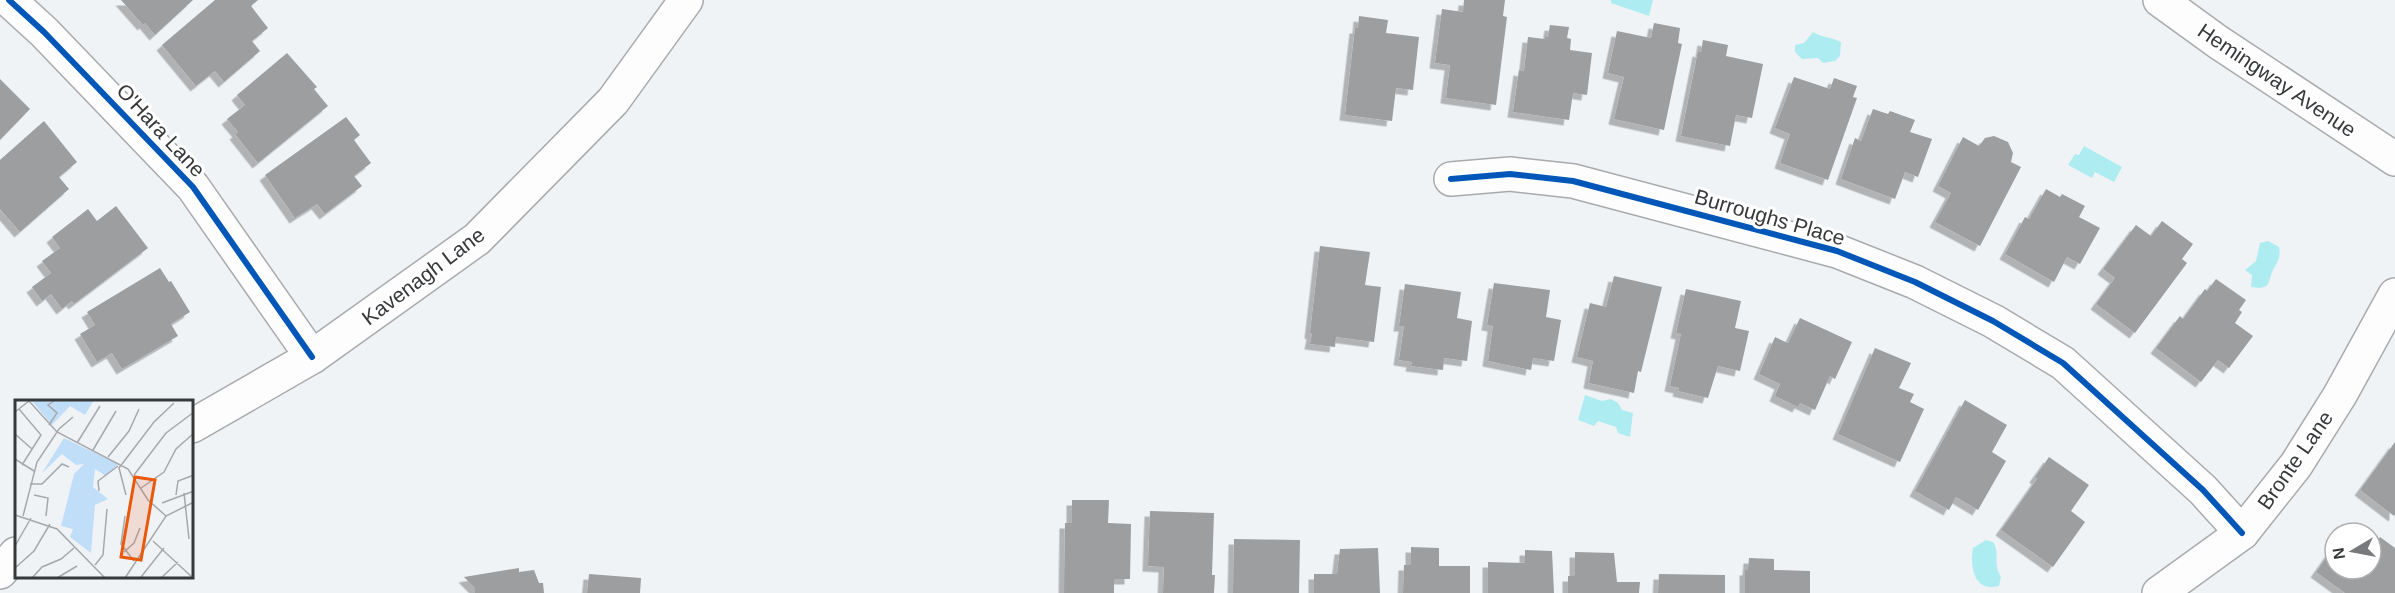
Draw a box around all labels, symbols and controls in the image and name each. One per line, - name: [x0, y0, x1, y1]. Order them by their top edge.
- street label: Hemingway Avenue: [2194, 19, 2360, 141]
- street label: O'Hara Lane: [112, 79, 210, 181]
- street label: Burroughs Place: [1692, 185, 1848, 249]
- street label: Kavenagh Lane: [357, 223, 489, 329]
- inset map: [15, 400, 194, 578]
- street label: Bronte Lane: [2253, 407, 2337, 513]
- north arrow: [2323, 521, 2383, 581]
- text: N: [2329, 546, 2348, 561]

